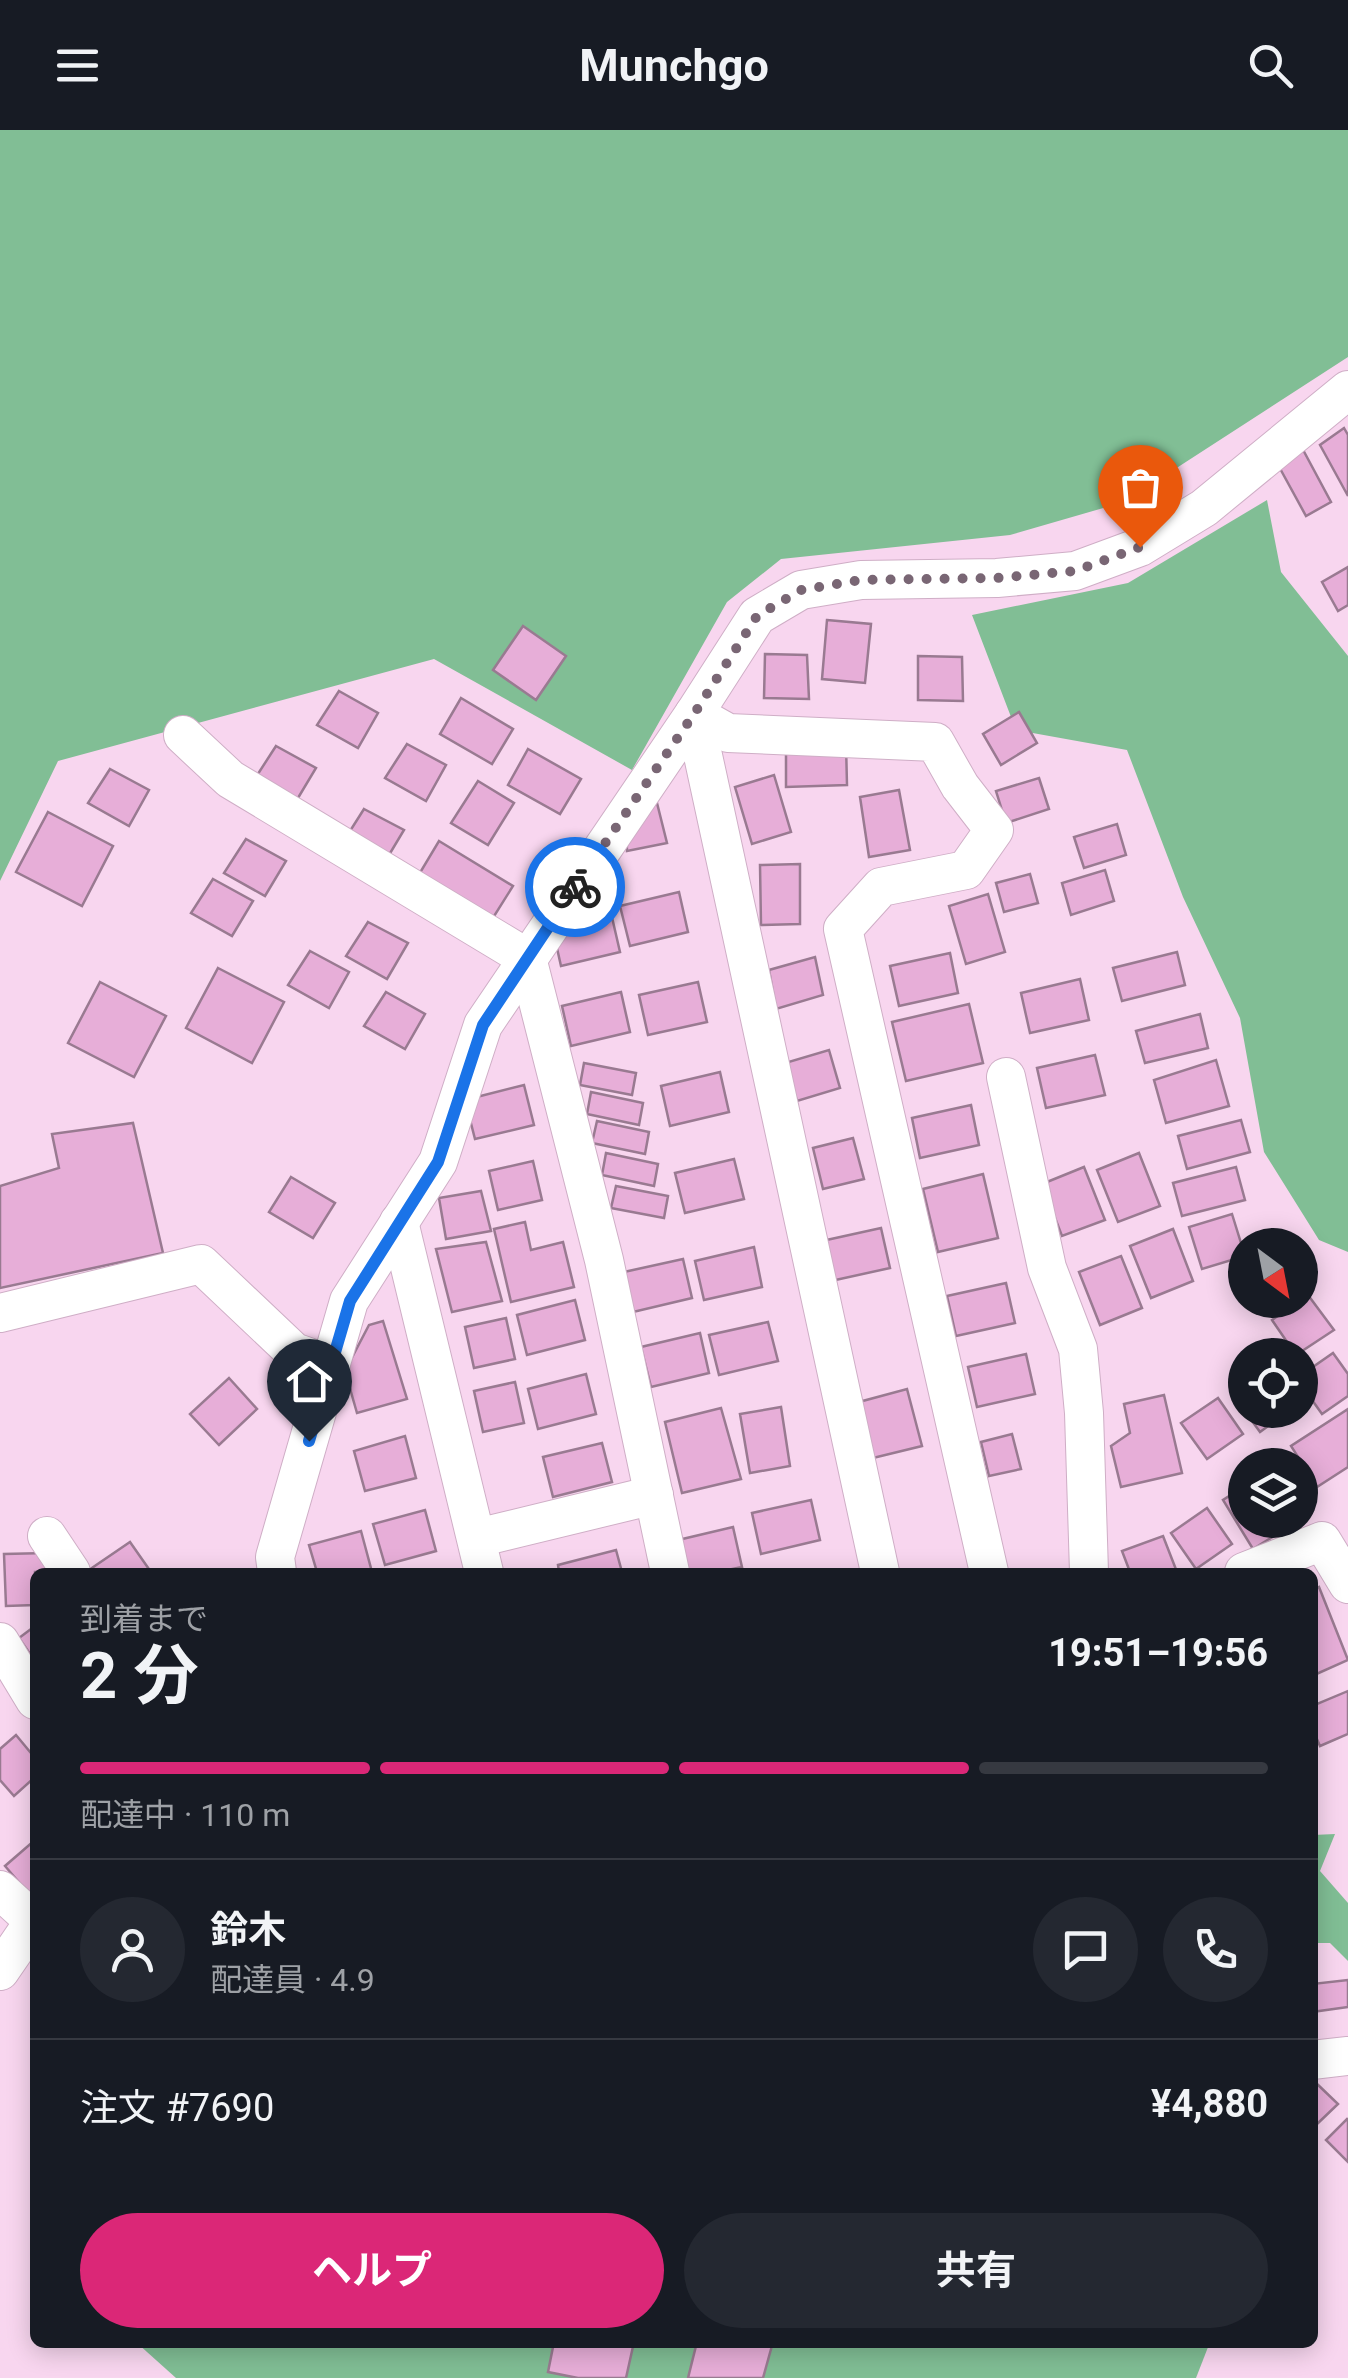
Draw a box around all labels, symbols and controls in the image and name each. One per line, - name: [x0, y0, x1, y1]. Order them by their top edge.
- icon: menu: [50, 38, 105, 93]
- icon: search: [1243, 38, 1298, 93]
- text: Munchgo: [579, 39, 769, 92]
- pin: [1098, 445, 1183, 548]
- icon: bag: [1113, 460, 1168, 515]
- courier: [525, 837, 625, 937]
- icon: bike: [548, 860, 603, 915]
- north arrow: [1228, 1228, 1318, 1318]
- map controls: [1228, 1228, 1318, 1538]
- button: locate: [1228, 1338, 1318, 1428]
- pin: [267, 1339, 352, 1442]
- icon: home: [282, 1354, 337, 1409]
- button: layers: [1228, 1448, 1318, 1538]
- text: 到着まで: [80, 1600, 208, 1638]
- text: 19:51–19:56: [1048, 1631, 1268, 1675]
- text: 2 分: [80, 1638, 198, 1714]
- text: 配達中 · 110 m: [80, 1796, 290, 1834]
- button: person: [80, 1897, 185, 2002]
- button: chat: [1033, 1897, 1138, 2002]
- button: phone: [1163, 1897, 1268, 2002]
- text: 鈴木: [210, 1908, 286, 1952]
- text: 配達員 · 4.9: [210, 1961, 375, 1999]
- text: ¥4,880: [1151, 2082, 1268, 2126]
- text: 注文 #7690: [80, 2086, 274, 2130]
- button: ヘルプ: [80, 2213, 664, 2328]
- button: 共有: [684, 2213, 1268, 2328]

